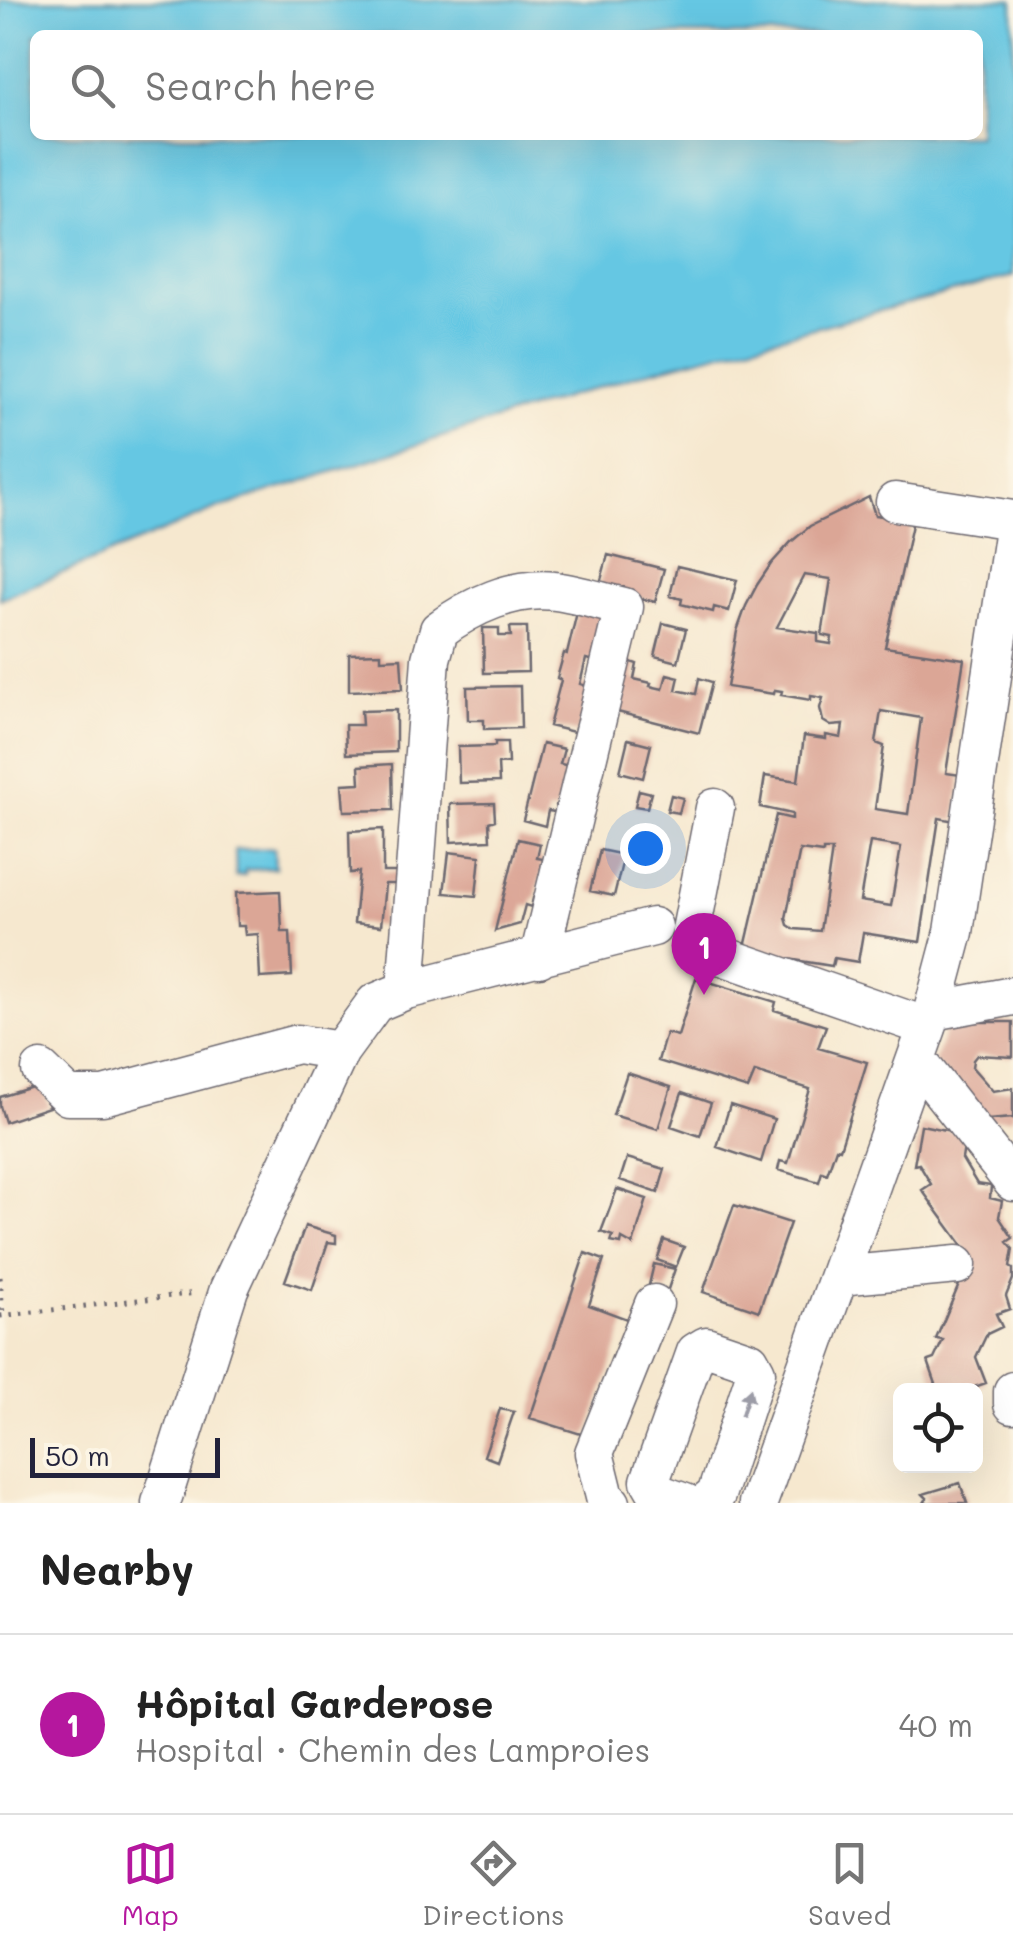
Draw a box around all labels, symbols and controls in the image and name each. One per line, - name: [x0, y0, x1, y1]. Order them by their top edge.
- search box: [30, 30, 983, 140]
- icon: search: [65, 58, 120, 113]
- text: Search here: [145, 60, 376, 110]
- your location: [620, 823, 671, 874]
- pin: 1: [672, 912, 736, 995]
- map controls: [893, 1383, 983, 1473]
- button: locate: [893, 1383, 983, 1473]
- one-way arrow: [740, 1387, 755, 1417]
- scale bar: [30, 1433, 220, 1478]
- text: 50 m: [45, 1437, 110, 1473]
- text: Nearby: [40, 1541, 194, 1596]
- text: Hôpital Garderose: [135, 1678, 493, 1728]
- text: 1: [65, 1703, 80, 1745]
- text: 40 m: [899, 1703, 973, 1745]
- text: Hospital · Chemin des Lamproies: [135, 1728, 650, 1770]
- tab: Map: [122, 1836, 179, 1932]
- tab: Directions: [422, 1836, 565, 1932]
- tab: Saved: [808, 1836, 891, 1932]

